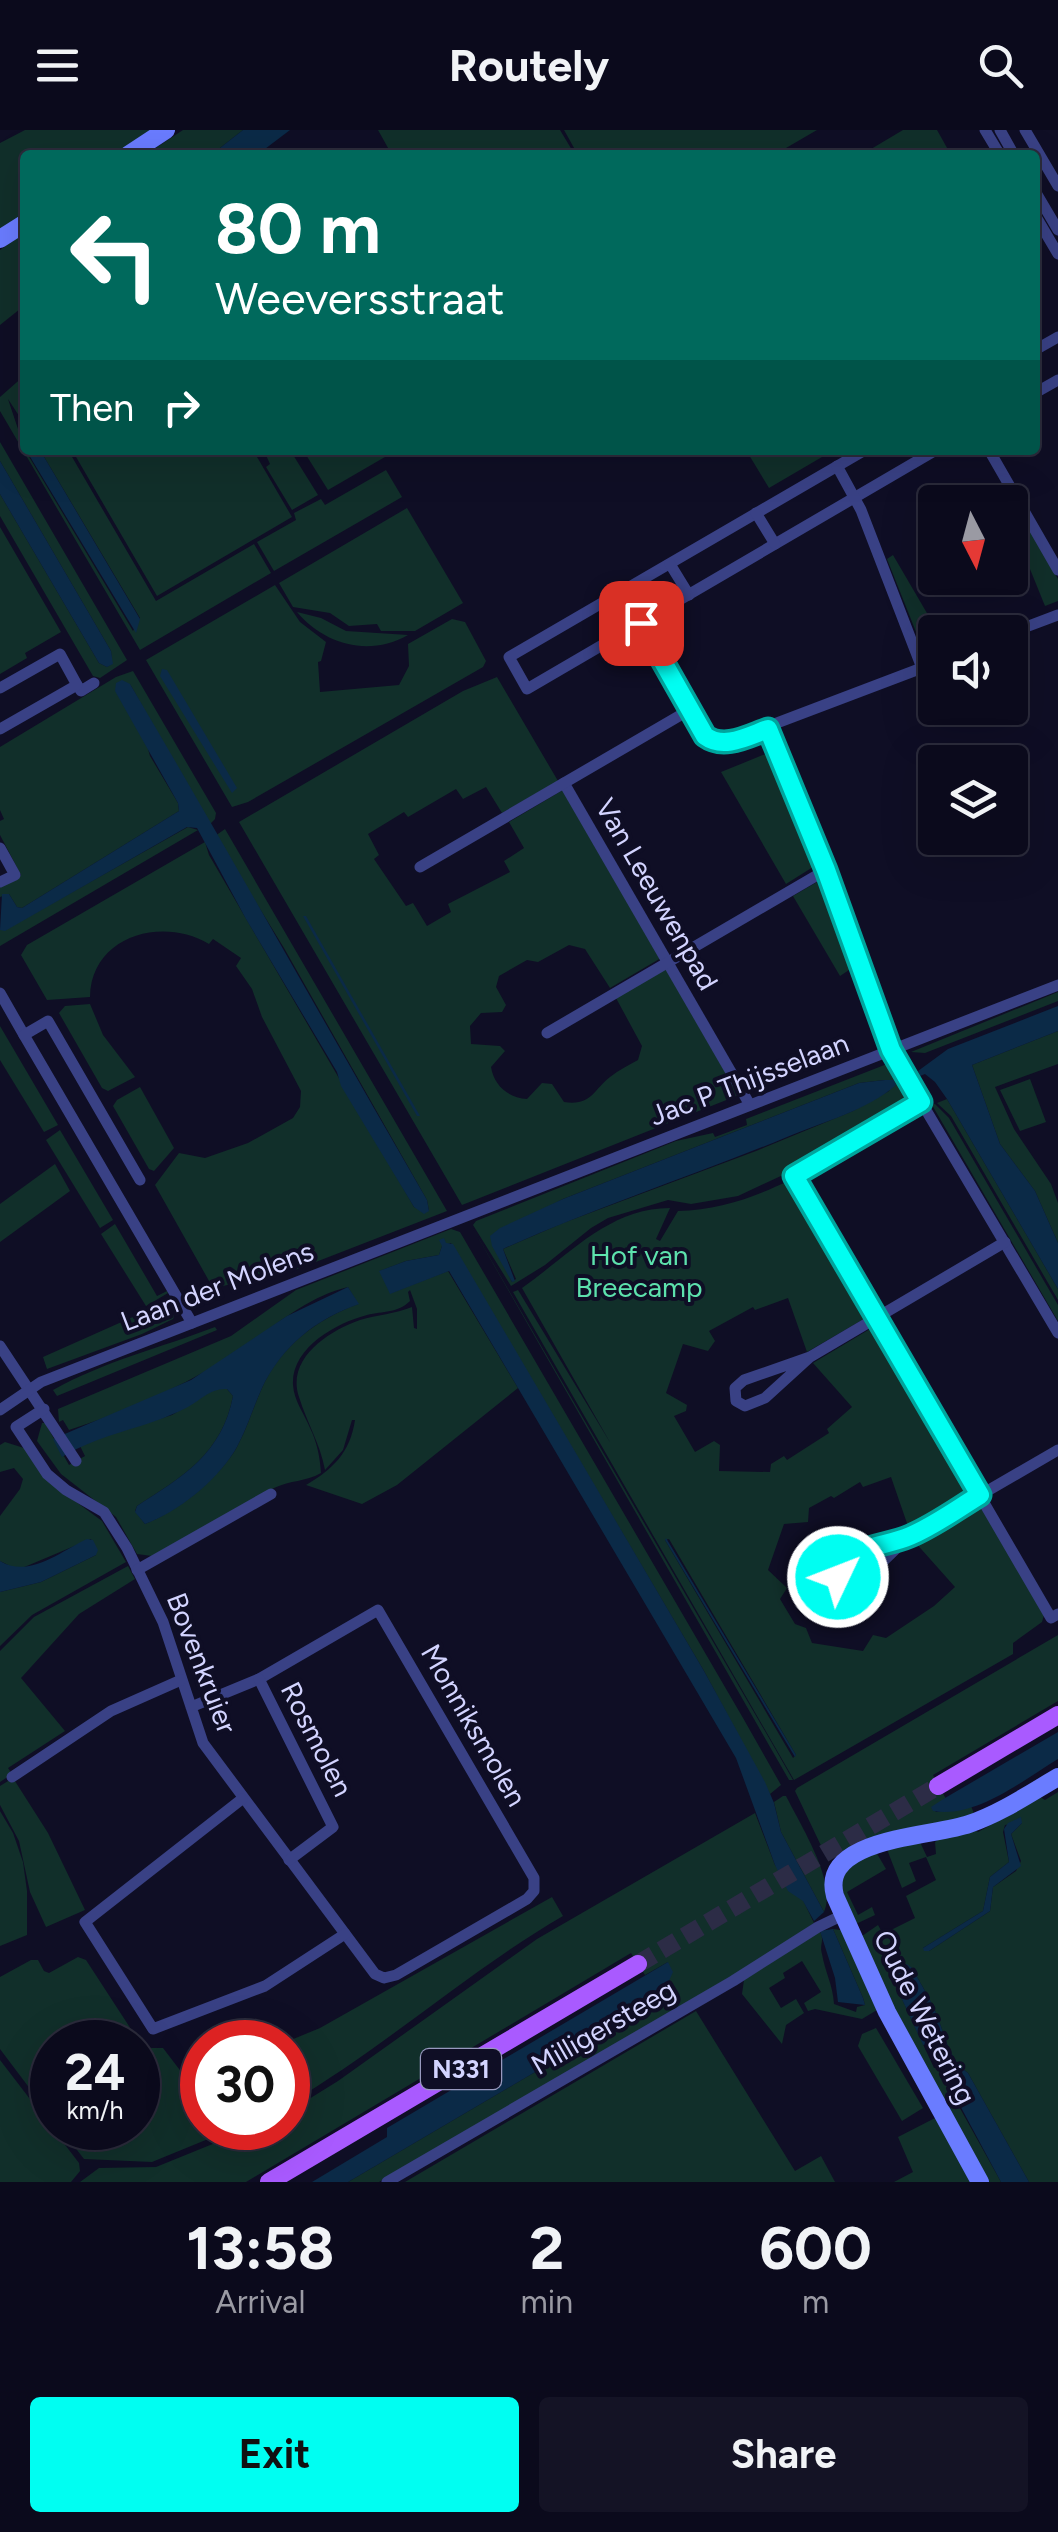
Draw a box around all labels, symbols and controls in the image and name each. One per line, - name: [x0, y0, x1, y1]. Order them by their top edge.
- icon: menu: [30, 38, 85, 93]
- text: Routely: [449, 38, 609, 92]
- icon: search: [973, 38, 1028, 93]
- text: 80 m: [215, 186, 381, 271]
- icon: left: [50, 190, 180, 320]
- text: Weeversstraat: [215, 271, 505, 325]
- icon: right: [154, 380, 209, 435]
- text: Then: [50, 385, 134, 431]
- north arrow: [918, 485, 1028, 595]
- map controls: [918, 485, 1028, 855]
- pin: [599, 581, 684, 666]
- icon: arrive: [614, 596, 669, 651]
- button: sound: [918, 615, 1028, 725]
- button: layers: [918, 745, 1028, 855]
- street label: Van Leeuwenpad: [588, 792, 726, 996]
- street label: Jac P Thijsselaan: [645, 1025, 853, 1133]
- street label: Laan der Molens: [116, 1234, 318, 1338]
- park label: Hof van Breecamp: [576, 1238, 702, 1304]
- position arrow: [786, 1525, 890, 1629]
- street label: Bovenkruier: [160, 1588, 245, 1739]
- street label: Monniksmolen: [414, 1638, 534, 1812]
- street label: Rosmolen: [274, 1676, 360, 1802]
- street label: Oude Wetering: [867, 1924, 983, 2110]
- street label: Milligersteeg: [525, 1972, 681, 2082]
- speed limit sign: 30: [180, 2020, 310, 2150]
- text: 24: [65, 2042, 125, 2103]
- road number: N331: [421, 2049, 501, 2089]
- text: km/h: [66, 2095, 124, 2125]
- text: 13:58: [186, 2212, 334, 2284]
- text: 2: [529, 2212, 564, 2284]
- text: 600: [759, 2212, 872, 2284]
- text: Arrival: [215, 2283, 305, 2321]
- text: min: [521, 2283, 573, 2321]
- text: m: [802, 2283, 829, 2321]
- button: Exit: [30, 2397, 519, 2512]
- button: Share: [539, 2397, 1028, 2512]

